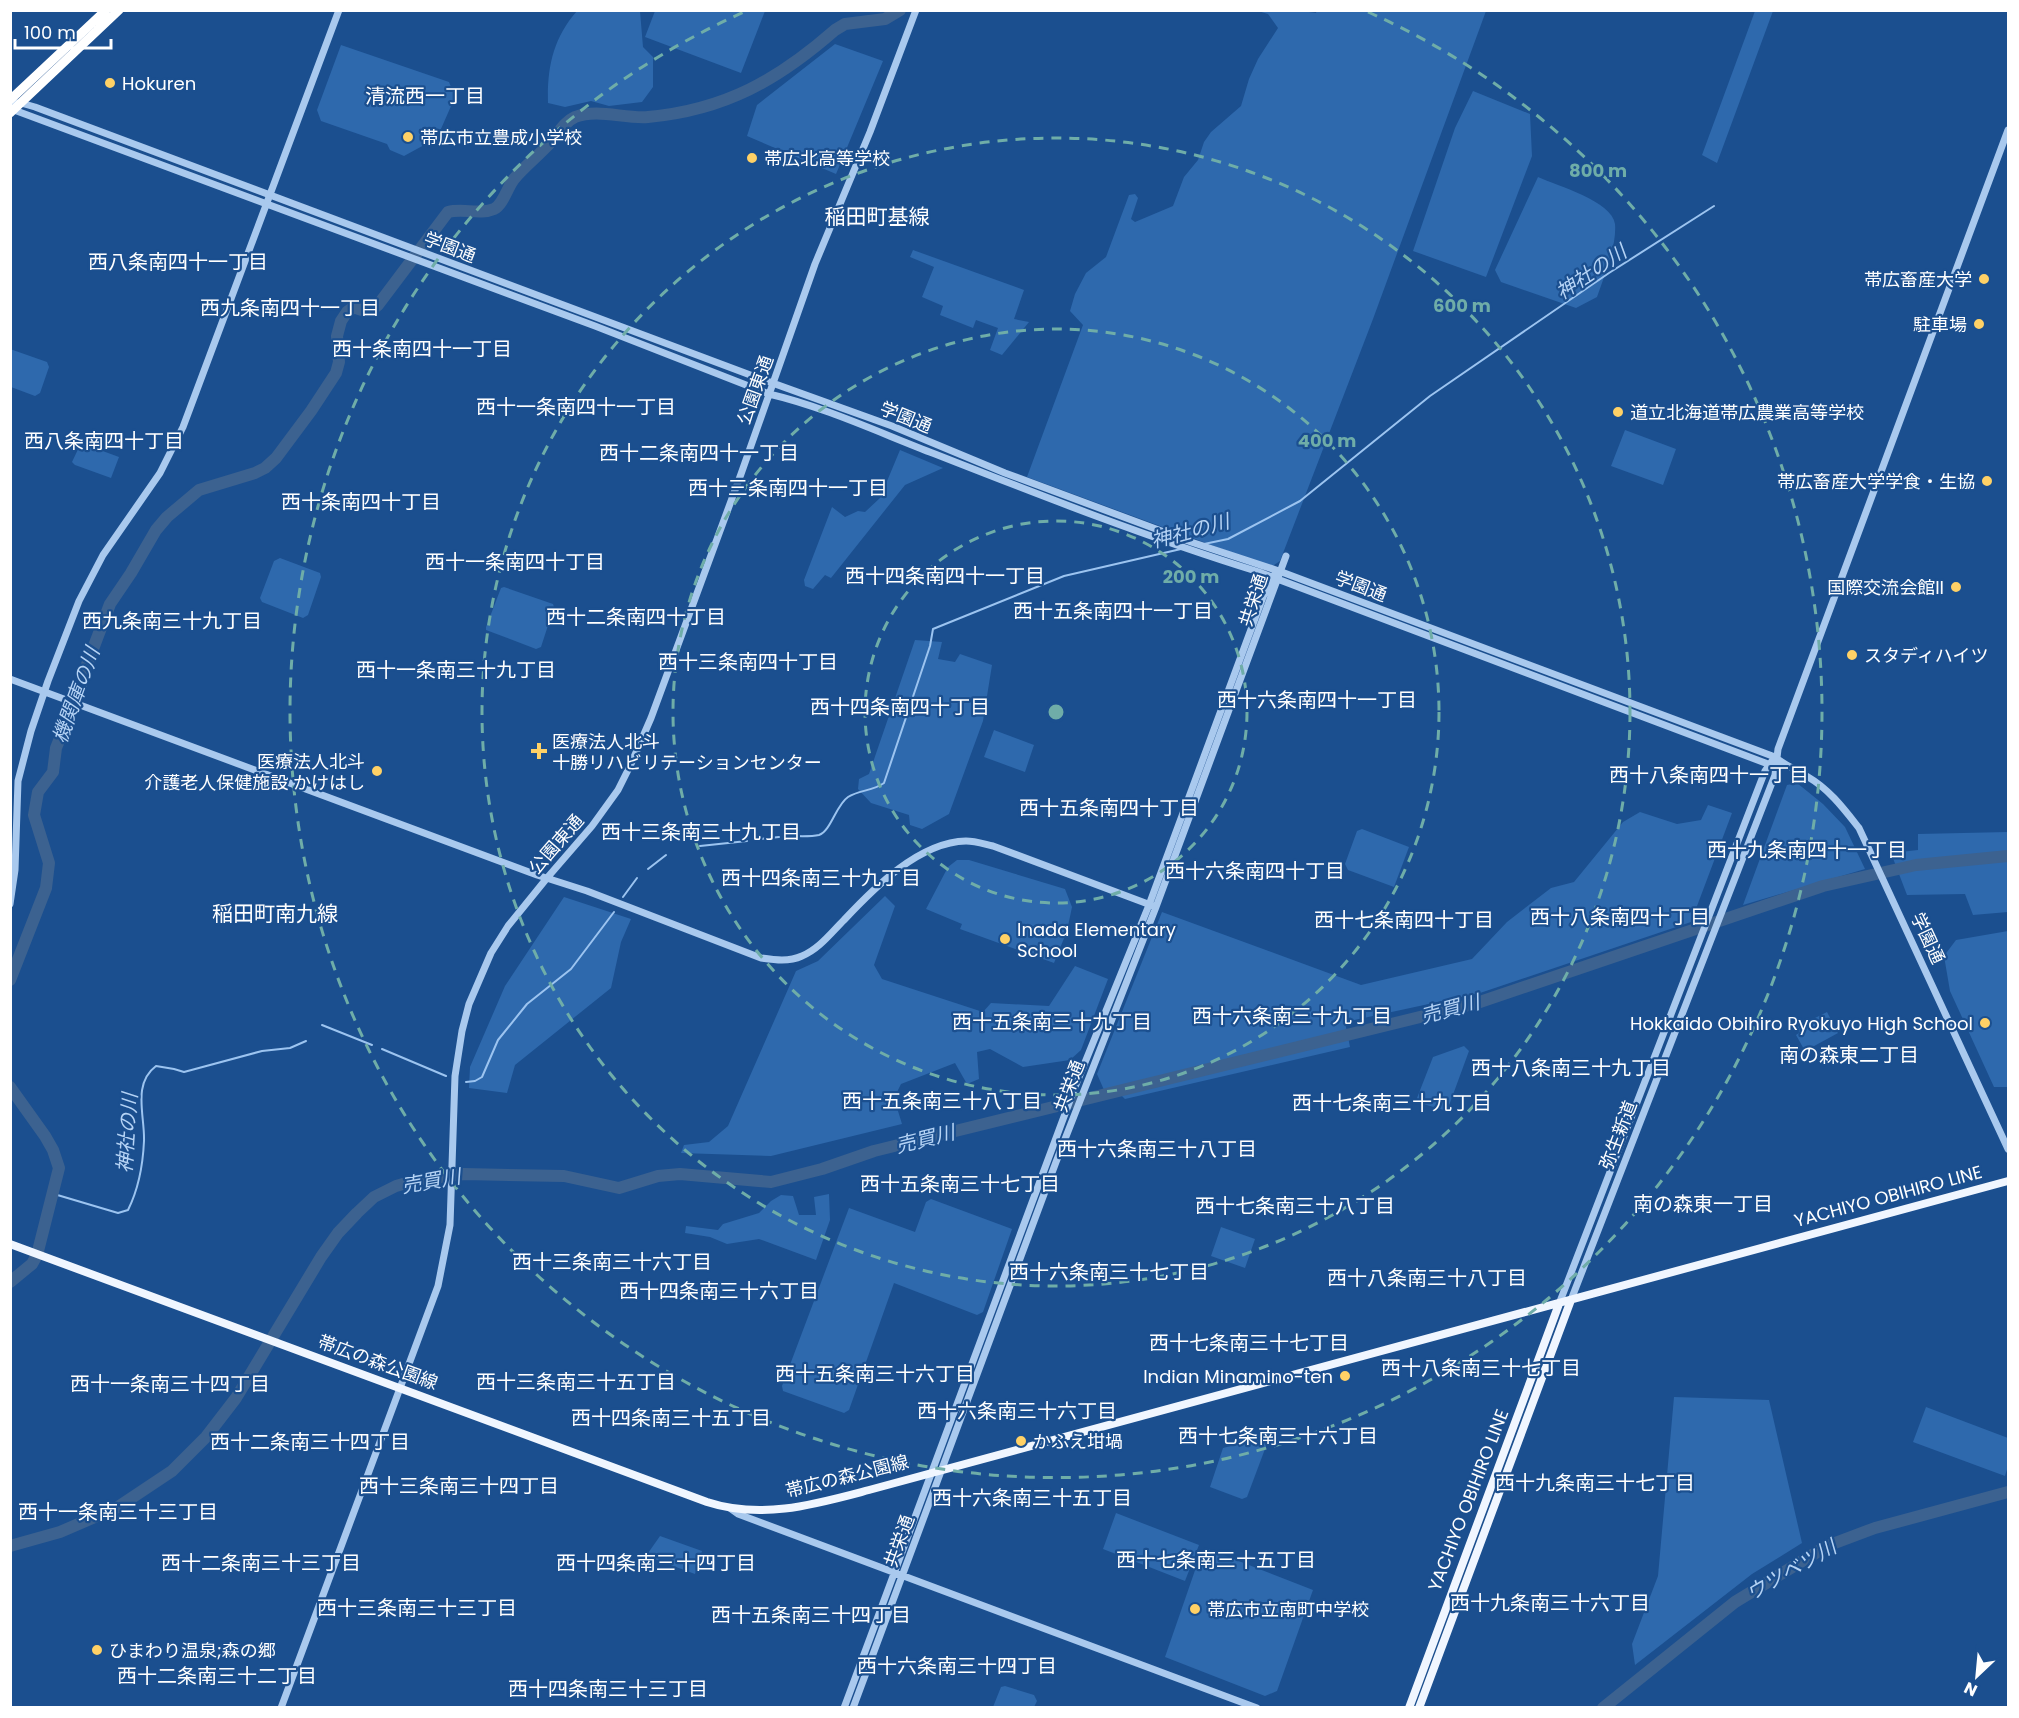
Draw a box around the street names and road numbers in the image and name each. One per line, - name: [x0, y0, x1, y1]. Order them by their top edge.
- street label: 学園通: [420, 226, 480, 268]
- street label: 公園東通: [731, 352, 779, 428]
- street label: 学園通: [876, 395, 936, 439]
- street label: 学園通: [1331, 565, 1391, 607]
- street label: 共栄通: [1233, 570, 1273, 630]
- street label: 公園東通: [523, 809, 589, 879]
- street label: 学園通: [1905, 908, 1951, 968]
- street label: 共栄通: [1048, 1056, 1090, 1116]
- street label: 弥生新道: [1593, 1097, 1643, 1173]
- street label: YACHIYO OBIHIRO LINE: [1791, 1159, 1985, 1233]
- street label: 帯広の森公園線: [315, 1329, 441, 1395]
- street label: YACHIYO OBIHIRO LINE: [1422, 1405, 1514, 1595]
- street label: 帯広の森公園線: [783, 1449, 911, 1503]
- street label: 共栄通: [878, 1511, 920, 1571]

